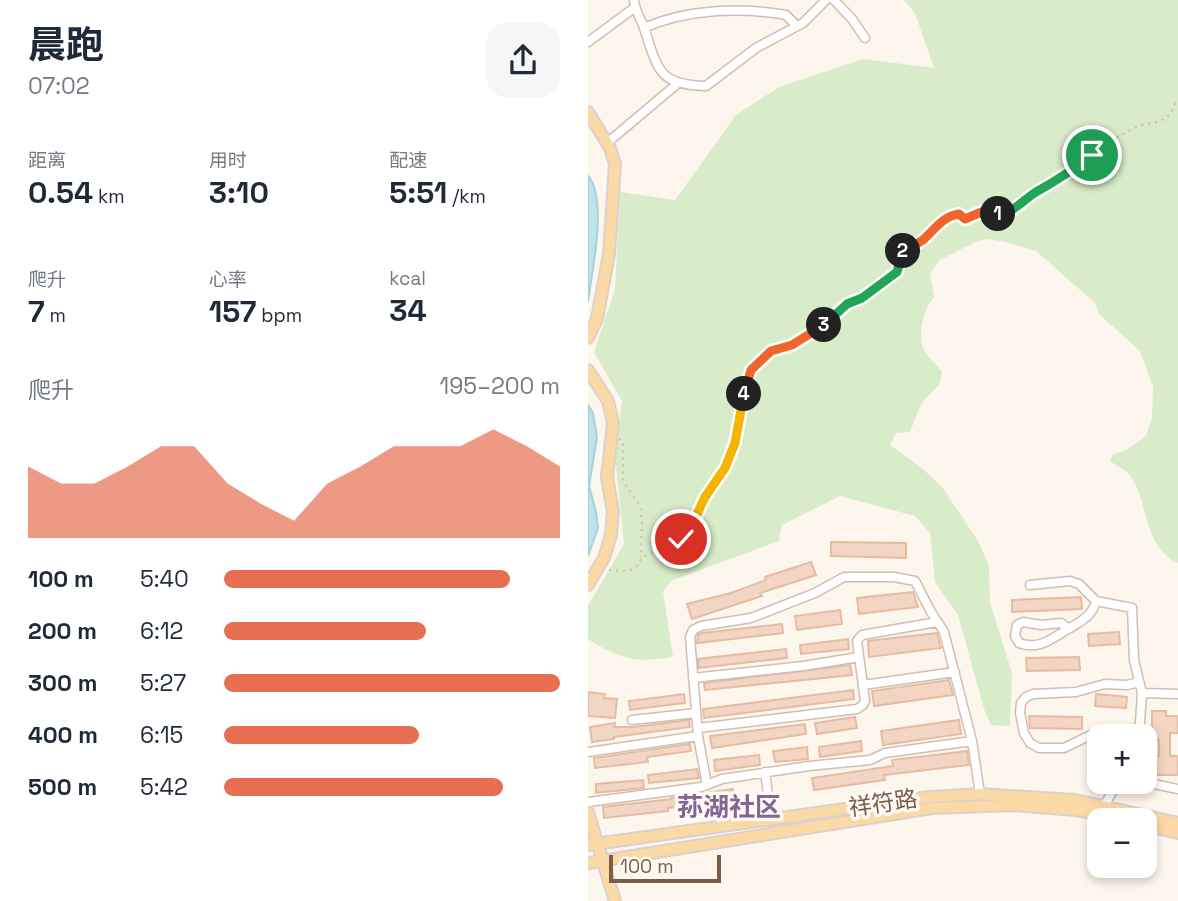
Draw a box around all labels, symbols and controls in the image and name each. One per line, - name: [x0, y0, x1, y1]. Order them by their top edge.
- text: 晨跑: [28, 21, 104, 69]
- button: share: [486, 23, 560, 97]
- text: 07:02: [28, 71, 90, 101]
- pin: [1062, 125, 1122, 185]
- icon: arrive: [1073, 136, 1111, 174]
- text: 距离: [28, 148, 66, 173]
- text: 用时: [209, 148, 247, 173]
- text: 配速: [389, 148, 427, 173]
- text: 0.54: [28, 173, 93, 212]
- text: 3:10: [209, 173, 269, 212]
- text: 5:51: [389, 173, 447, 212]
- text: km: [93, 184, 125, 209]
- text: /km: [447, 184, 486, 209]
- pin: 1: [980, 196, 1016, 232]
- text: 1: [993, 201, 1002, 226]
- pin: 2: [886, 233, 920, 268]
- text: 2: [897, 238, 908, 263]
- text: kcal: [389, 266, 426, 291]
- text: 爬升: [28, 267, 66, 292]
- text: 心率: [209, 267, 247, 292]
- text: 34: [389, 291, 427, 330]
- text: 7: [28, 292, 45, 331]
- text: 157: [209, 292, 256, 331]
- text: m: [45, 303, 66, 328]
- text: bpm: [256, 303, 302, 328]
- pin: 3: [806, 308, 842, 342]
- text: 3: [818, 312, 829, 337]
- text: 195–200 m: [440, 371, 560, 401]
- text: 爬升: [28, 375, 74, 405]
- pin: 4: [726, 376, 762, 412]
- text: 4: [737, 381, 750, 406]
- pin: [651, 509, 711, 569]
- icon: check: [662, 520, 700, 558]
- text: 100 m: [28, 564, 94, 594]
- text: 5:40: [140, 564, 189, 594]
- text: 200 m: [28, 616, 97, 646]
- text: 6:12: [140, 616, 183, 646]
- text: 300 m: [28, 668, 97, 698]
- text: 5:27: [140, 668, 186, 698]
- text: 400 m: [28, 720, 98, 750]
- text: 6:15: [140, 720, 183, 750]
- map controls: [1087, 724, 1157, 878]
- button: +: [1087, 724, 1157, 794]
- text: 500 m: [28, 772, 97, 802]
- text: 5:42: [140, 772, 188, 802]
- street label: 祥符路: [847, 783, 919, 823]
- district label: 荪湖社区: [677, 790, 781, 824]
- button: −: [1087, 808, 1157, 878]
- scale bar: [609, 852, 721, 884]
- text: 100 m: [620, 854, 674, 879]

